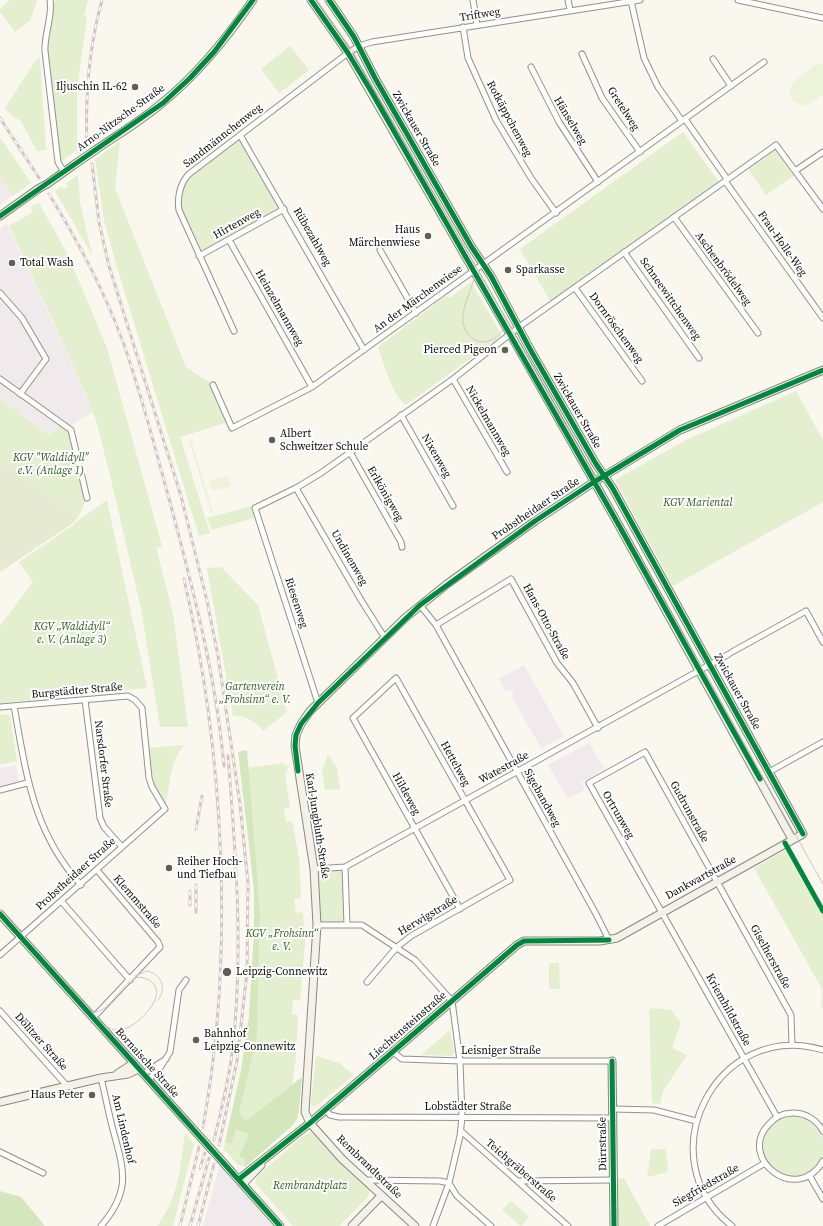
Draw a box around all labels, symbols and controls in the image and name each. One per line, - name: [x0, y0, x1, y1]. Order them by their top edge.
- street label: Triftweg: [459, 5, 501, 25]
- street label: Rotkäppchenweg: [483, 79, 535, 159]
- place label: Iljuschin IL-62: [56, 80, 127, 94]
- street label: Arno-Nitzsche-Straße: [75, 82, 167, 154]
- marker: Iljuschin IL-62: [130, 82, 140, 92]
- street label: Gretelweg: [604, 85, 642, 133]
- street label: Zwickauer Straße: [389, 89, 443, 169]
- street label: Hänselweg: [551, 95, 589, 147]
- street label: Sandmännchenweg: [181, 101, 265, 171]
- street label: Rübezahlweg: [290, 205, 334, 269]
- street label: Hirtenweg: [211, 206, 263, 242]
- street label: Frau-Holle-Weg: [755, 209, 809, 279]
- place label: Haus Märchenwiese: [349, 223, 420, 249]
- street label: Aschenbrödelweg: [692, 230, 754, 308]
- marker: Haus Märchenwiese: [423, 231, 433, 241]
- street label: Schneewittchenweg: [637, 255, 703, 343]
- place label: Total Wash: [20, 256, 74, 270]
- marker: Total Wash: [7, 258, 17, 268]
- street label: An der Märchenwiese: [371, 262, 465, 336]
- place label: Sparkasse: [516, 263, 565, 277]
- marker: Sparkasse: [503, 265, 513, 275]
- street label: Heinzelmannweg: [252, 268, 306, 348]
- street label: Dornröschenweg: [586, 290, 646, 366]
- place label: Pierced Pigeon: [423, 343, 497, 357]
- marker: Pierced Pigeon: [500, 345, 510, 355]
- street label: Zwickauer Straße: [550, 371, 604, 451]
- street label: Nickelmannweg: [463, 383, 513, 459]
- place label: Albert Schweitzer Schule: [280, 427, 368, 453]
- street label: Nixenweg: [418, 432, 454, 480]
- marker: Albert Schweitzer Schule: [267, 435, 277, 445]
- park label: KGV "Waldidyll" e.V. (Anlage 1): [13, 451, 89, 477]
- street label: Erlkönigweg: [364, 464, 406, 524]
- street label: Probstheidaer Straße: [490, 475, 582, 543]
- park label: KGV Mariental: [663, 496, 733, 510]
- street label: Undinenweg: [328, 528, 370, 588]
- street label: Riesenweg: [282, 576, 310, 630]
- street label: Hans-Otto-Straße: [520, 582, 572, 662]
- park label: KGV „Waldidyll“ e. V. (Anlage 3): [34, 620, 110, 646]
- street label: Zwickauer Straße: [711, 652, 763, 732]
- street label: Burgstädter Straße: [31, 680, 123, 702]
- park label: Gartenverein „Frohsinn“ e. V.: [219, 680, 291, 706]
- street label: Narsdorfer Straße: [91, 720, 115, 808]
- street label: Hettelweg: [437, 739, 473, 789]
- street label: Watestraße: [477, 749, 531, 787]
- street label: Sigebandweg: [521, 767, 563, 829]
- street label: Hildeweg: [389, 770, 423, 818]
- street label: Karl-Jungbluth-Straße: [302, 772, 332, 880]
- street label: Gudrunstraße: [667, 779, 711, 845]
- street label: Ortrunweg: [599, 789, 637, 841]
- street label: Probstheidaer Straße: [33, 835, 119, 913]
- street label: Dankwartstraße: [663, 853, 739, 903]
- place label: Reiher Hoch- und Tiefbau: [177, 855, 242, 881]
- marker: Reiher Hoch- und Tiefbau: [164, 863, 174, 873]
- street label: Klemmstraße: [110, 873, 164, 931]
- street label: Herwigstraße: [396, 893, 460, 939]
- street label: Giselherstraße: [747, 922, 793, 992]
- park label: KGV „Frohsinn“ e. V.: [245, 927, 319, 953]
- place label: Leipzig-Connewitz: [236, 965, 327, 979]
- marker: Leipzig-Connewitz: [221, 966, 233, 978]
- street label: Kriemhildstraße: [703, 971, 753, 1049]
- street label: Liechtensteinstraße: [367, 989, 449, 1063]
- street label: Dölitzer Straße: [12, 1010, 70, 1074]
- street label: Bornaische Straße: [112, 1025, 182, 1101]
- place label: Bahnhof Leipzig-Connewitz: [204, 1027, 295, 1053]
- marker: Bahnhof Leipzig-Connewitz: [191, 1035, 201, 1045]
- street label: Leisniger Straße: [461, 1044, 541, 1058]
- place label: Haus Peter: [30, 1088, 84, 1102]
- marker: Haus Peter: [87, 1090, 97, 1100]
- street label: Am Lindenhof: [109, 1093, 137, 1165]
- street label: Lobstädter Straße: [425, 1100, 511, 1114]
- street label: Dürrstraße: [596, 1117, 610, 1171]
- street label: Rembrandtstraße: [333, 1132, 405, 1202]
- street label: Teichgräberstraße: [483, 1137, 559, 1205]
- street label: Siegfriedstraße: [670, 1162, 742, 1210]
- park label: Rembrandtplatz: [273, 1179, 347, 1193]

